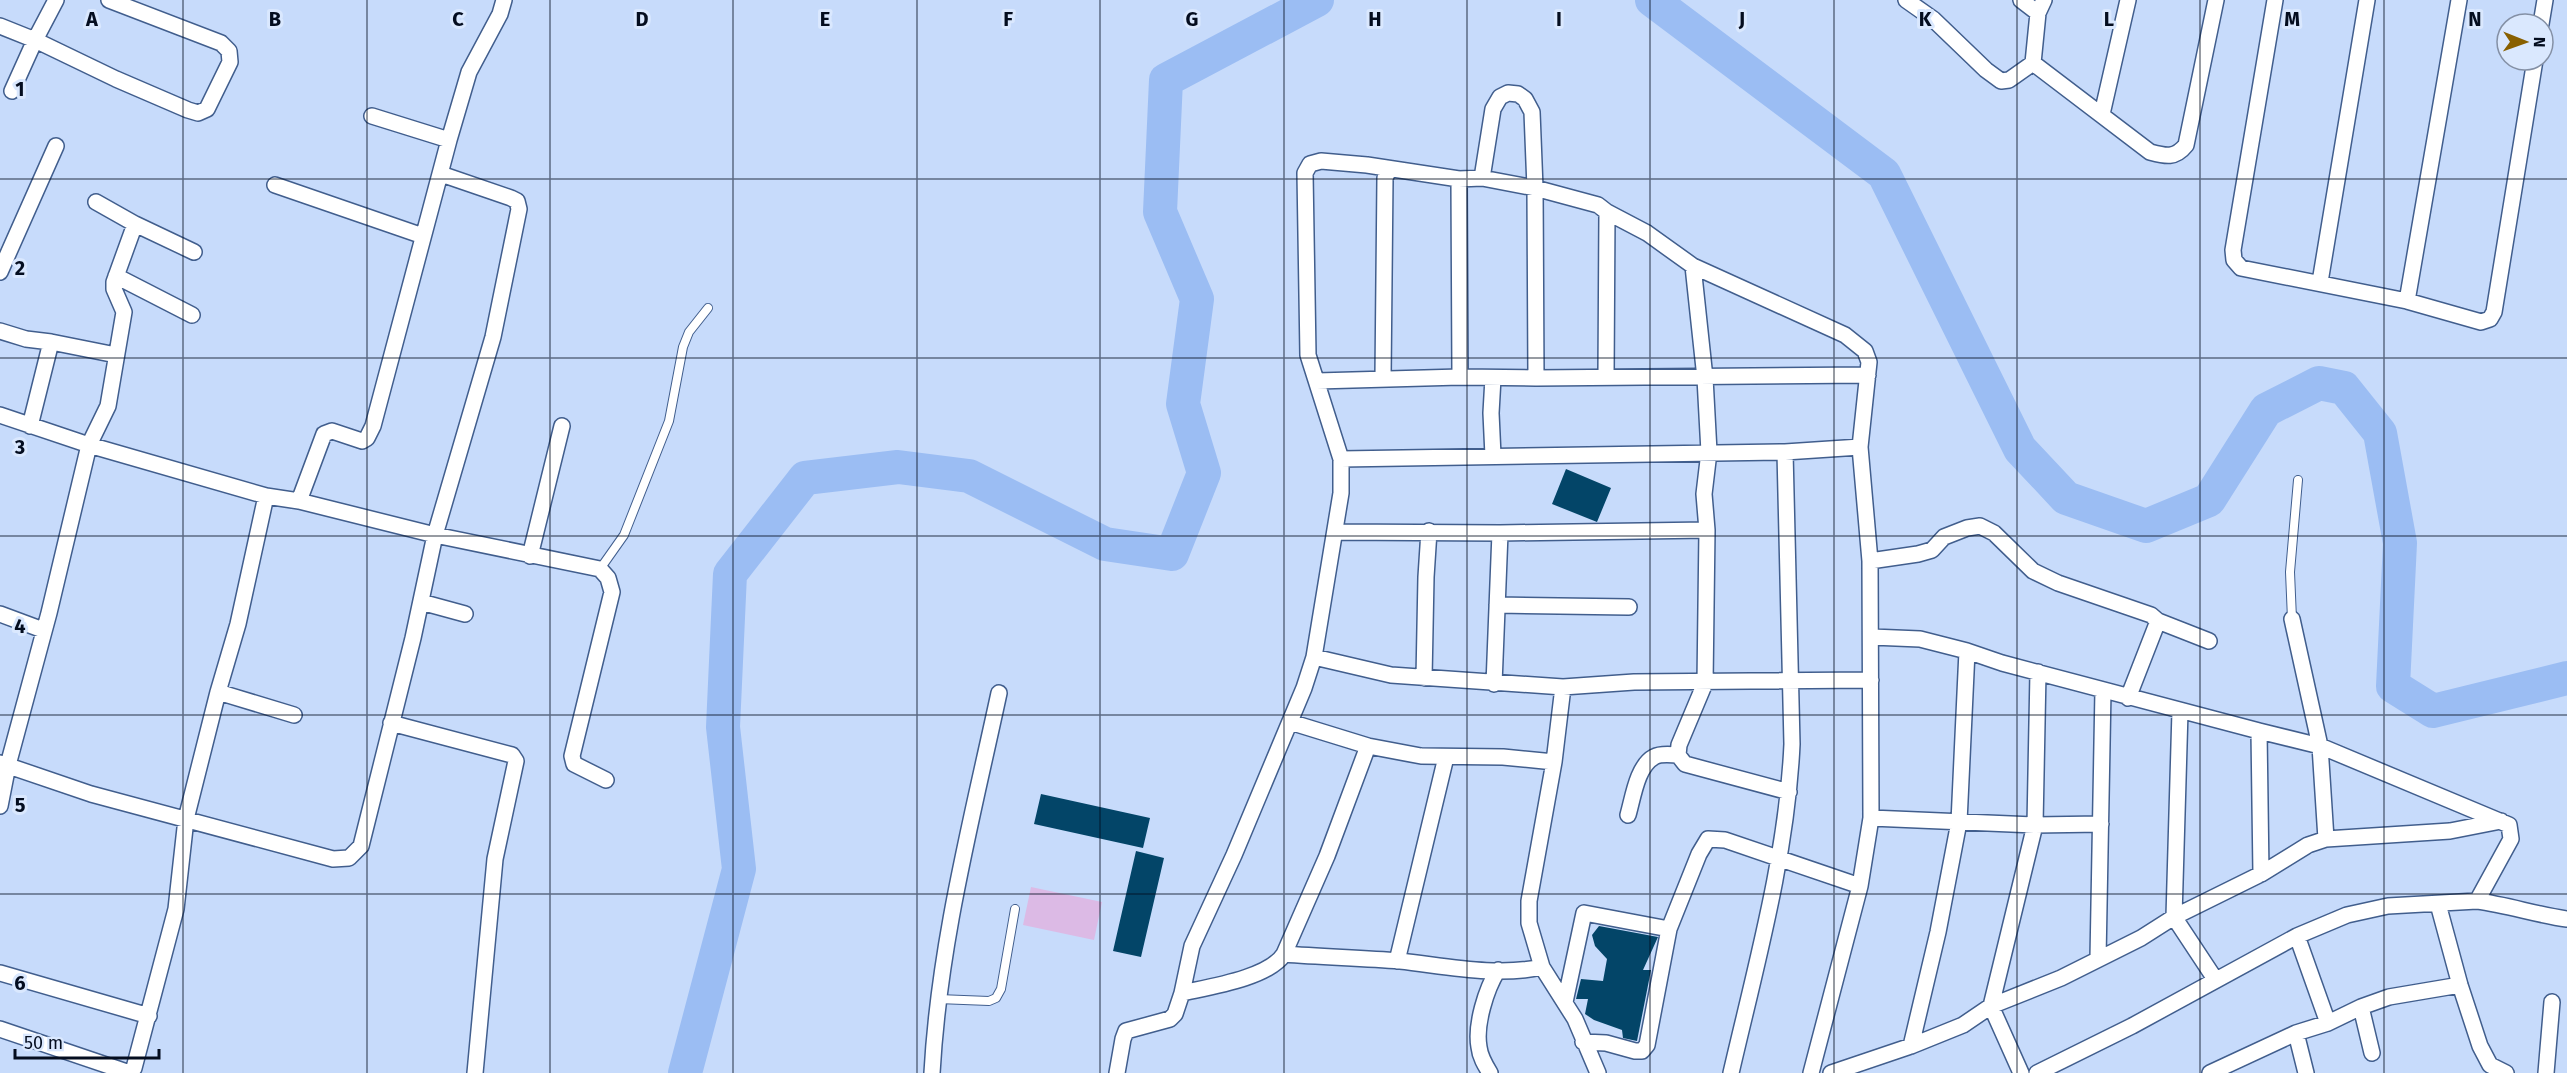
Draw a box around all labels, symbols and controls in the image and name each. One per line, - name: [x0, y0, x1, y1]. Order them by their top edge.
- text: A: [85, 7, 99, 31]
- text: B: [269, 7, 281, 31]
- text: C: [452, 7, 464, 31]
- text: D: [635, 7, 649, 31]
- text: E: [820, 7, 830, 31]
- text: F: [1003, 7, 1013, 31]
- text: G: [1186, 7, 1198, 31]
- text: H: [1368, 7, 1382, 31]
- text: I: [1556, 7, 1562, 31]
- text: J: [1738, 7, 1745, 31]
- text: K: [1919, 7, 1932, 31]
- text: L: [2104, 7, 2114, 31]
- text: M: [2284, 7, 2300, 31]
- text: N: [2468, 7, 2482, 31]
- north arrow: [2495, 12, 2555, 72]
- text: N: [2530, 37, 2549, 48]
- text: 1: [15, 77, 25, 101]
- text: 2: [15, 256, 25, 280]
- text: 3: [14, 435, 25, 459]
- text: 4: [14, 614, 26, 638]
- text: 5: [15, 793, 26, 817]
- text: 6: [14, 971, 26, 995]
- scale bar: [15, 1022, 159, 1060]
- text: 50 m: [24, 1032, 63, 1054]

